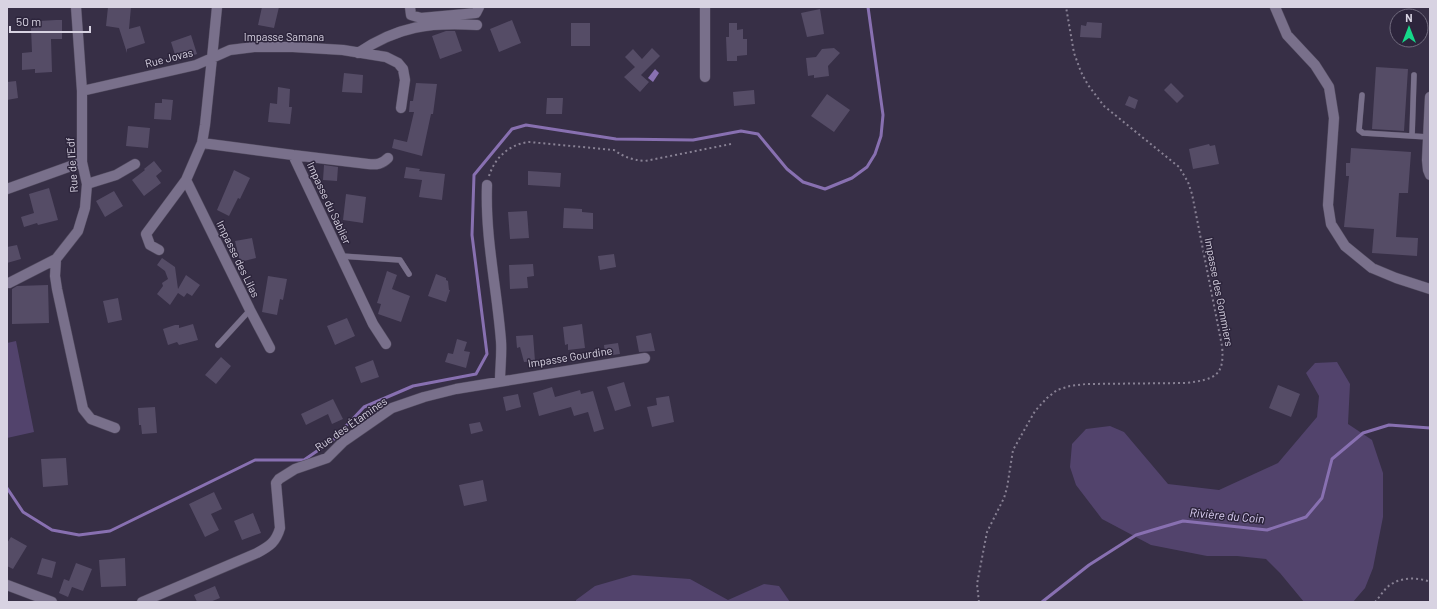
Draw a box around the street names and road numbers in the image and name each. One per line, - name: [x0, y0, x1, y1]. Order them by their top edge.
- street label: Impasse Samana: [244, 30, 324, 43]
- street label: Rue Jovas: [144, 45, 194, 70]
- street label: Rue de l'Edf: [63, 137, 80, 193]
- street label: Impasse du Sablier: [305, 160, 354, 246]
- street label: Impasse des Lilas: [214, 218, 263, 299]
- street label: Impasse des Gommiers: [1203, 237, 1236, 347]
- street label: Impasse Gourdine: [527, 343, 613, 370]
- street label: Rue des Étamines: [312, 394, 389, 453]

